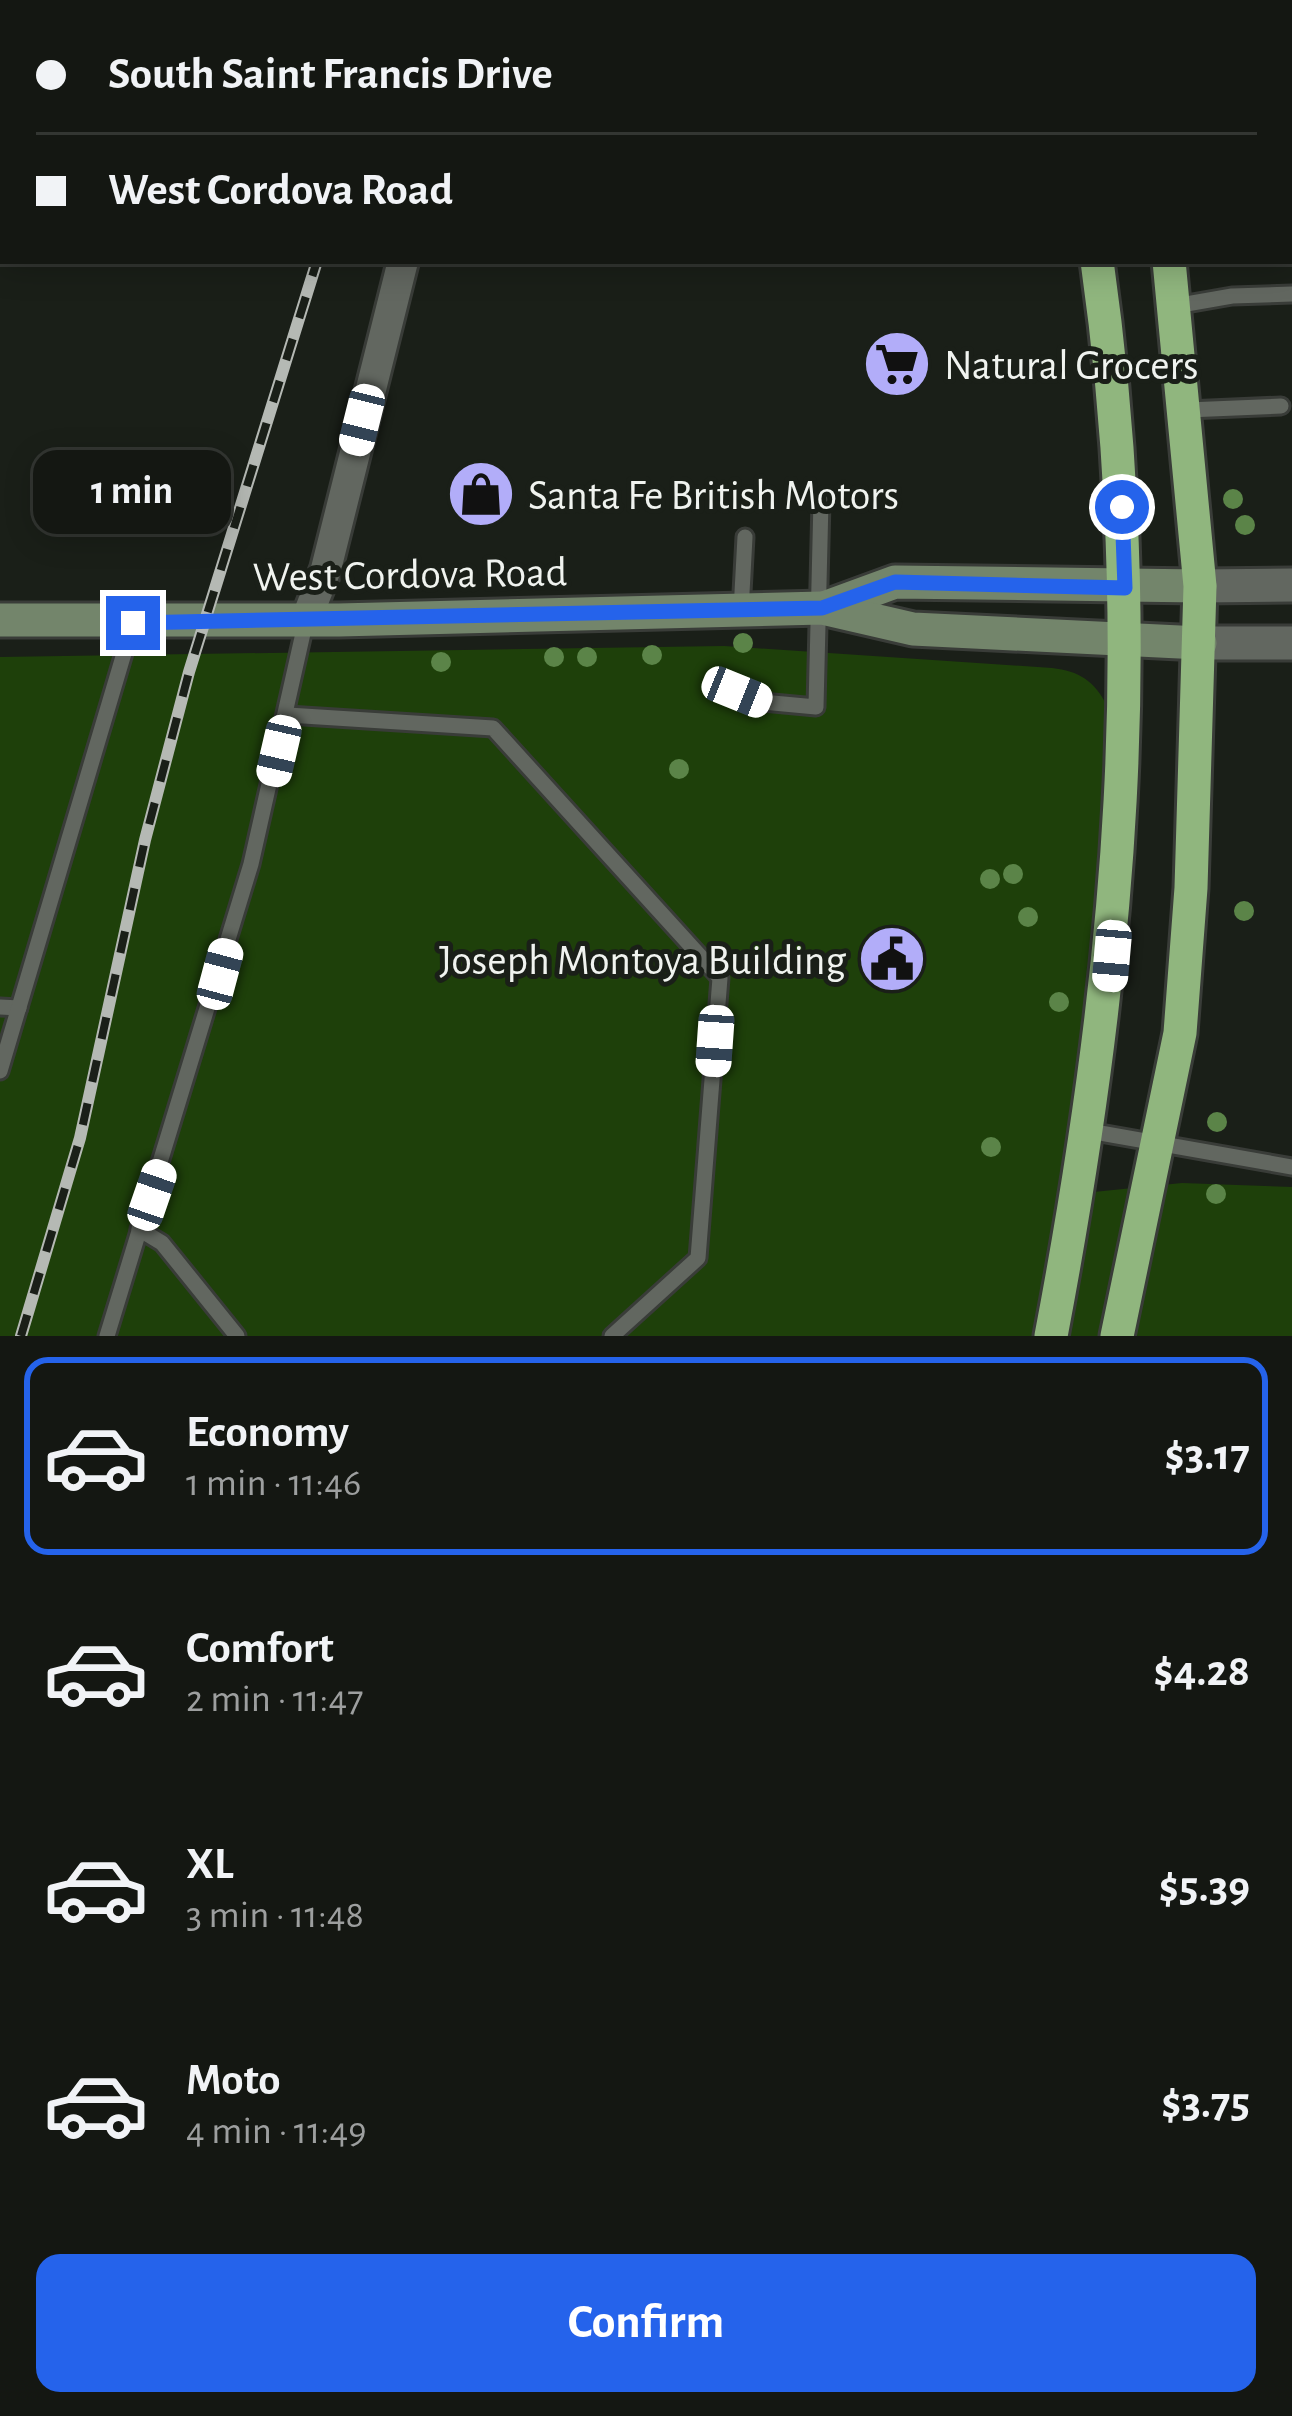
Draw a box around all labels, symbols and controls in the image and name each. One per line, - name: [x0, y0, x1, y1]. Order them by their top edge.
- text: South Saint Francis Drive: [108, 52, 553, 97]
- text: West Cordova Road: [108, 168, 453, 213]
- supermarket icon: Natural Grocers: [862, 329, 932, 399]
- place label: Natural Grocers: [944, 345, 1199, 387]
- car: [336, 381, 388, 459]
- callout: 1 min: [34, 449, 232, 533]
- shop icon: Santa Fe British Motors: [446, 459, 516, 529]
- text: 1 min: [91, 472, 173, 511]
- place label: Santa Fe British Motors: [528, 475, 899, 517]
- route start: [1095, 480, 1149, 534]
- street label: West Cordova Road: [253, 551, 568, 599]
- route end: [106, 596, 160, 650]
- car: [697, 662, 777, 722]
- car: [253, 712, 305, 790]
- car: [1091, 919, 1133, 993]
- public building icon: Joseph Montoya Building: [857, 924, 927, 994]
- car: [193, 935, 247, 1013]
- place label: Joseph Montoya Building: [439, 940, 847, 982]
- car: [695, 1004, 735, 1078]
- car: [123, 1155, 181, 1235]
- icon: car: [42, 1402, 150, 1510]
- text: Economy: [186, 1410, 349, 1455]
- text: $3.17: [1164, 1433, 1250, 1478]
- text: 1 min · 11:46: [186, 1464, 361, 1503]
- icon: car: [42, 1618, 150, 1726]
- text: Comfort: [186, 1626, 334, 1671]
- text: $4.28: [1153, 1649, 1250, 1694]
- text: 2 min · 11:47: [186, 1680, 364, 1719]
- icon: car: [42, 1834, 150, 1942]
- text: XL: [186, 1842, 234, 1887]
- text: $5.39: [1159, 1865, 1250, 1910]
- text: 3 min · 11:48: [186, 1896, 364, 1935]
- icon: car: [42, 2050, 150, 2158]
- text: Moto: [186, 2058, 281, 2103]
- text: $3.75: [1161, 2081, 1250, 2126]
- text: 4 min · 11:49: [186, 2112, 367, 2151]
- button: Confirm: [36, 2254, 1256, 2392]

